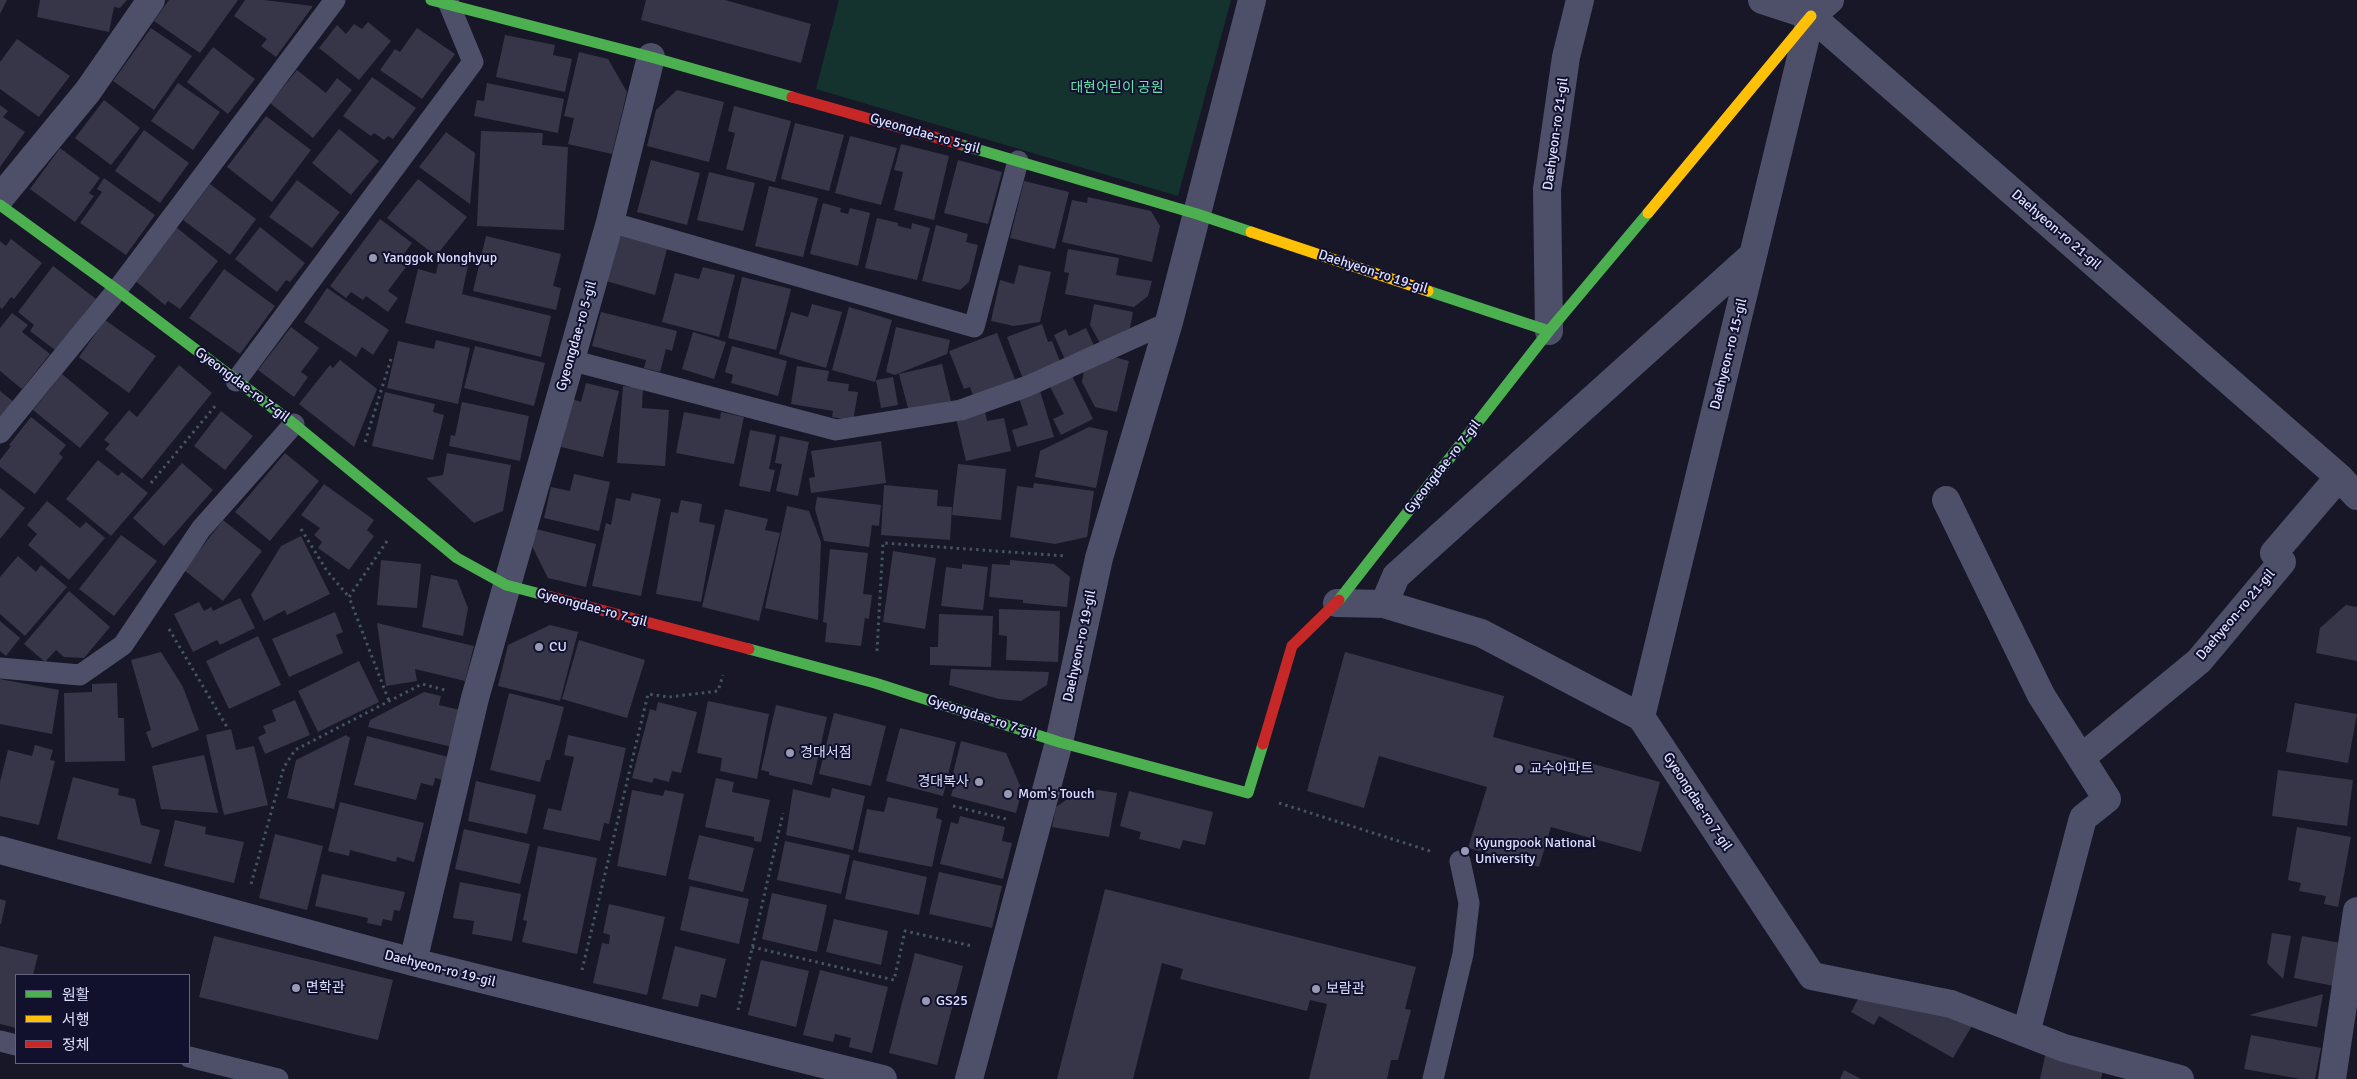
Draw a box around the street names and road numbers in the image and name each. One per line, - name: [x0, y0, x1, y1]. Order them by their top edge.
- street label: Daehyeon-ro 21-gil: [1540, 77, 1572, 191]
- street label: Gyeongdae-ro 5-gil: [868, 110, 982, 158]
- street label: Daehyeon-ro 21-gil: [2008, 186, 2104, 274]
- street label: Daehyeon-ro 19-gil: [1316, 246, 1430, 298]
- street label: Gyeongdae-ro 5-gil: [553, 279, 601, 393]
- street label: Daehyeon-ro 15-gil: [1707, 297, 1751, 411]
- street label: Gyeongdae-ro 7-gil: [191, 344, 293, 426]
- street label: Gyeongdae-ro 7-gil: [1401, 417, 1485, 517]
- street label: Daehyeon-ro 21-gil: [2193, 566, 2279, 664]
- street label: Gyeongdae-ro 7-gil: [535, 585, 649, 631]
- street label: Daehyeon-ro 19-gil: [1060, 588, 1100, 704]
- street label: Gyeongdae-ro 7-gil: [925, 691, 1039, 743]
- street label: Gyeongdae-ro 7-gil: [1659, 750, 1735, 854]
- street label: Daehyeon-ro 19-gil: [383, 947, 497, 991]

